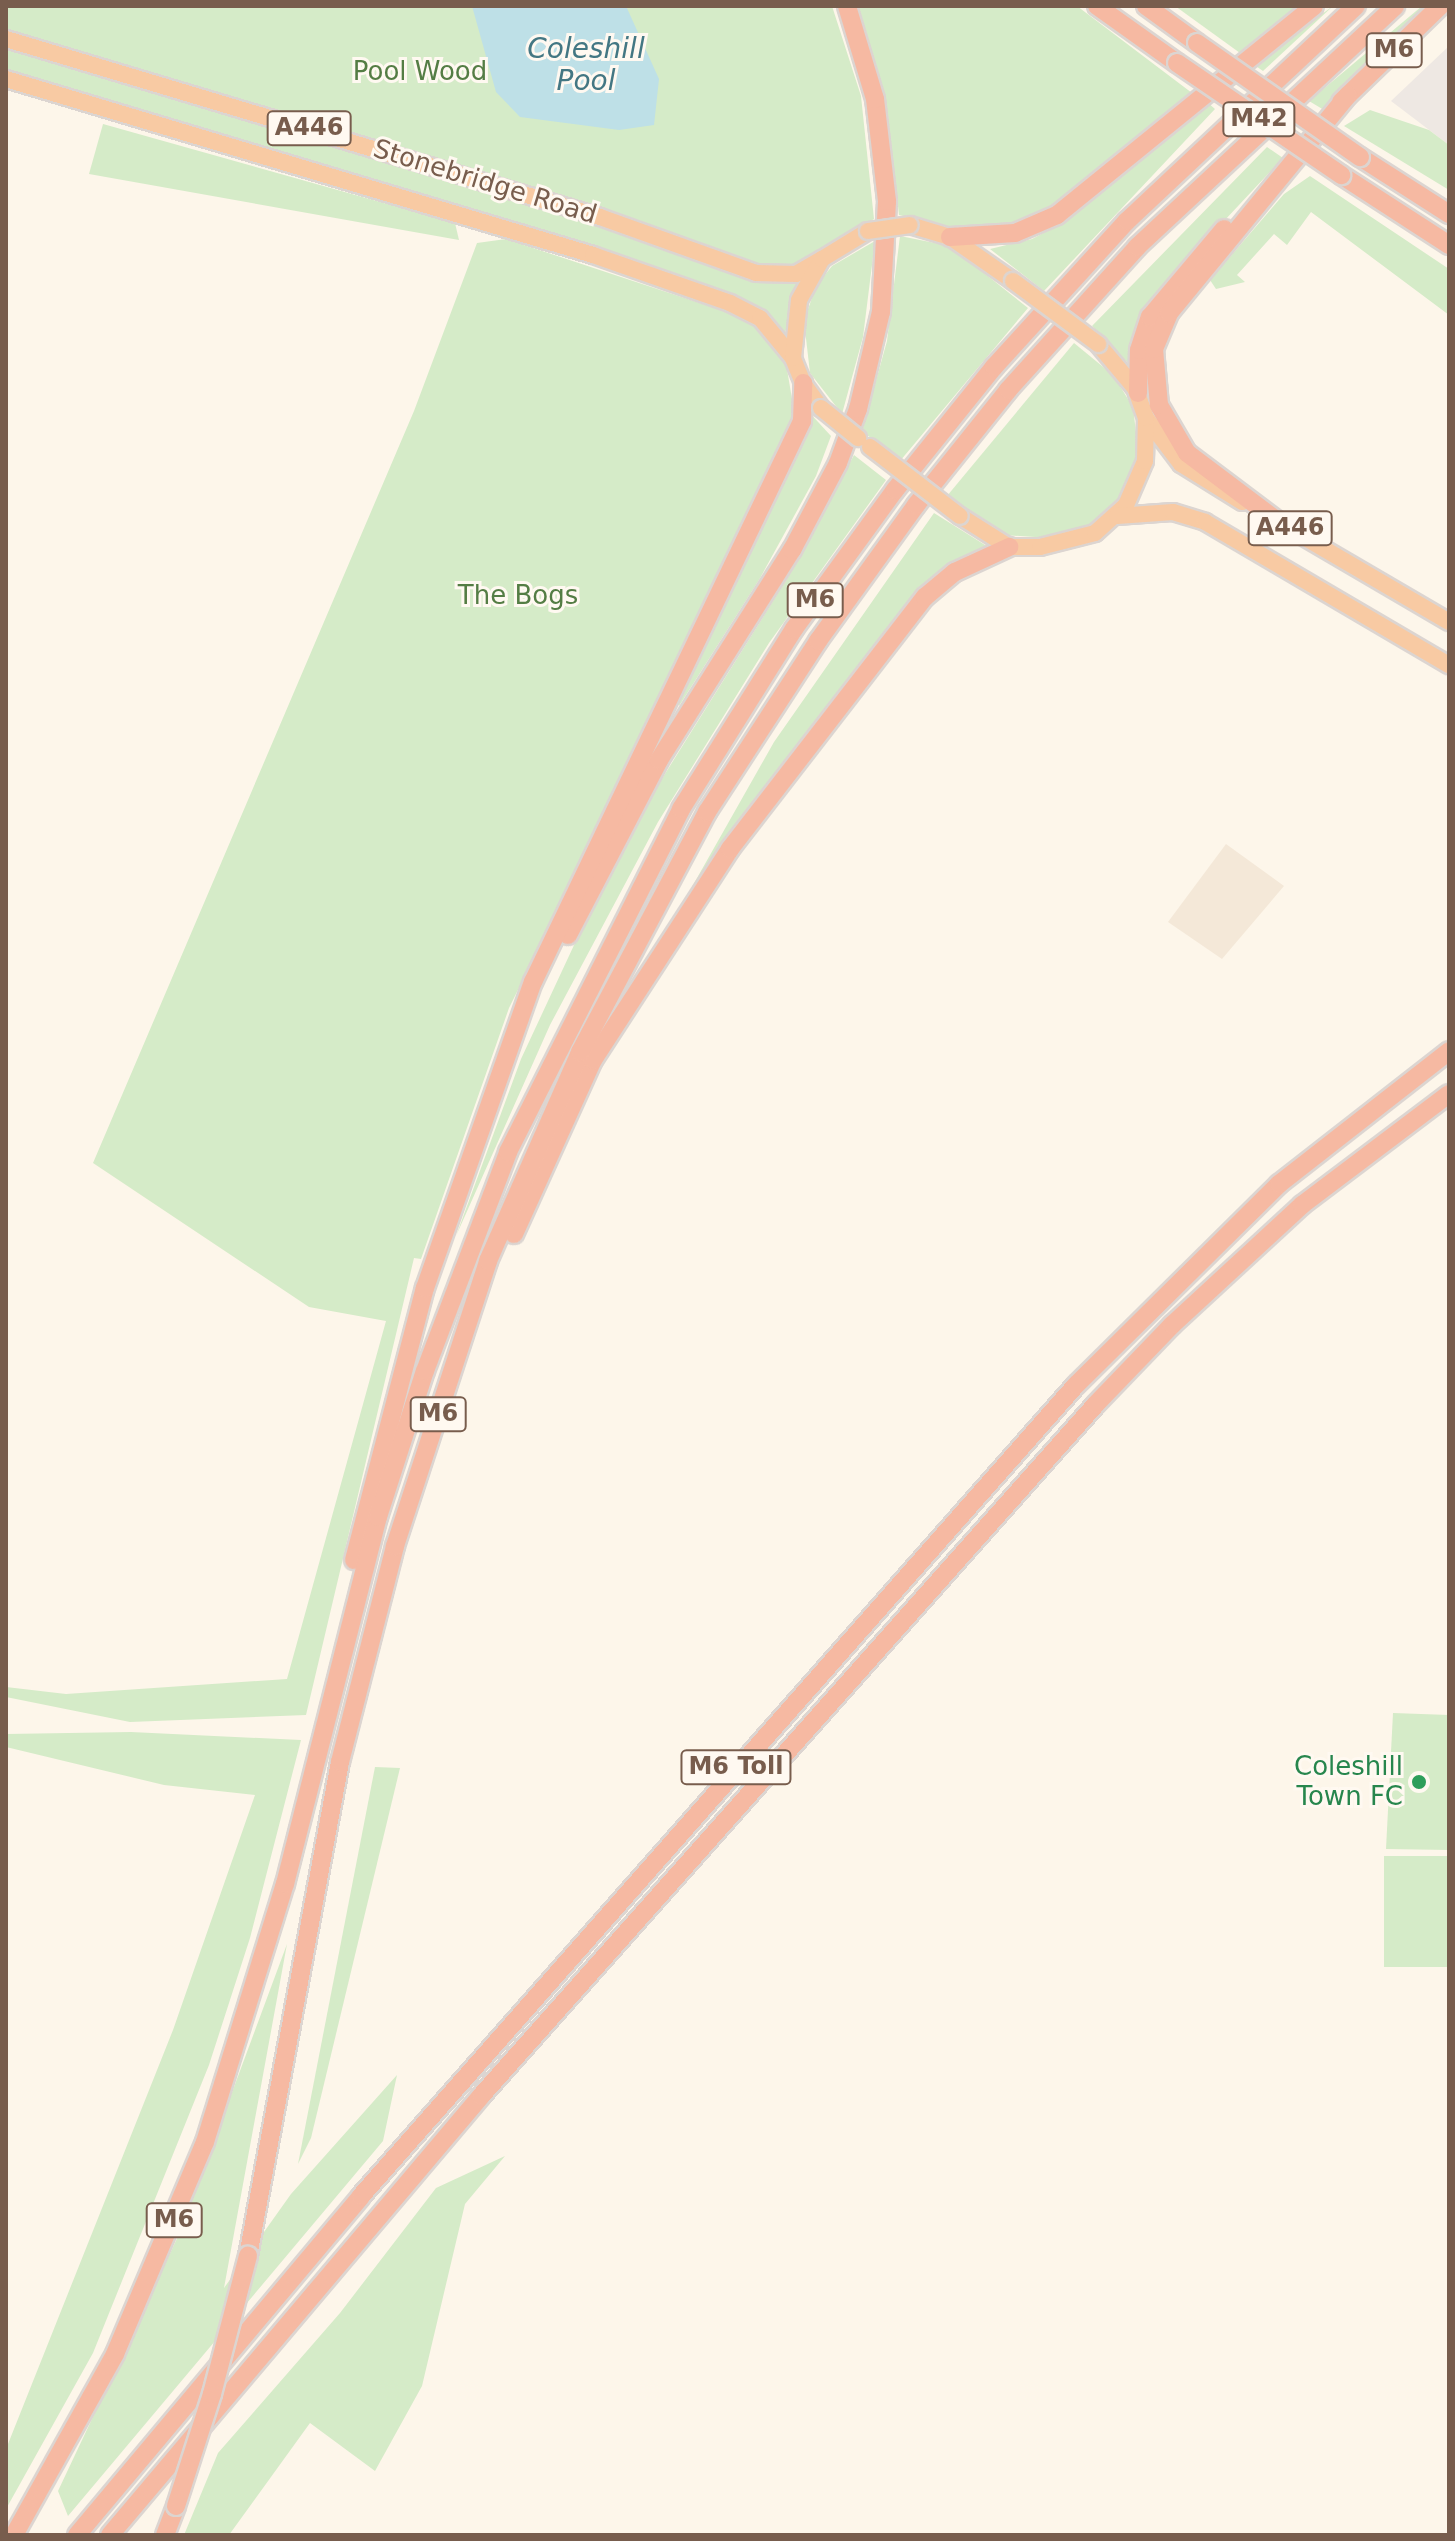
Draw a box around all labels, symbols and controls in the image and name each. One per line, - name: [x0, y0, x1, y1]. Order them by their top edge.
- road number: M6: [1364, 30, 1424, 70]
- water label: Coleshill Pool: [527, 32, 645, 98]
- park label: Pool Wood: [353, 56, 487, 88]
- road number: M42: [1221, 99, 1297, 139]
- road number: A446: [265, 108, 353, 148]
- street label: Stonebridge Road: [370, 133, 600, 231]
- road number: A446: [1246, 508, 1334, 548]
- park label: The Bogs: [458, 580, 578, 612]
- road number: M6: [785, 580, 845, 620]
- road number: M6: [408, 1394, 468, 1434]
- road number: M6 Toll: [680, 1747, 792, 1787]
- place label: Coleshill Town FC: [1294, 1751, 1403, 1812]
- marker: Coleshill Town FC: [1410, 1773, 1428, 1791]
- road number: M6: [144, 2200, 204, 2240]

